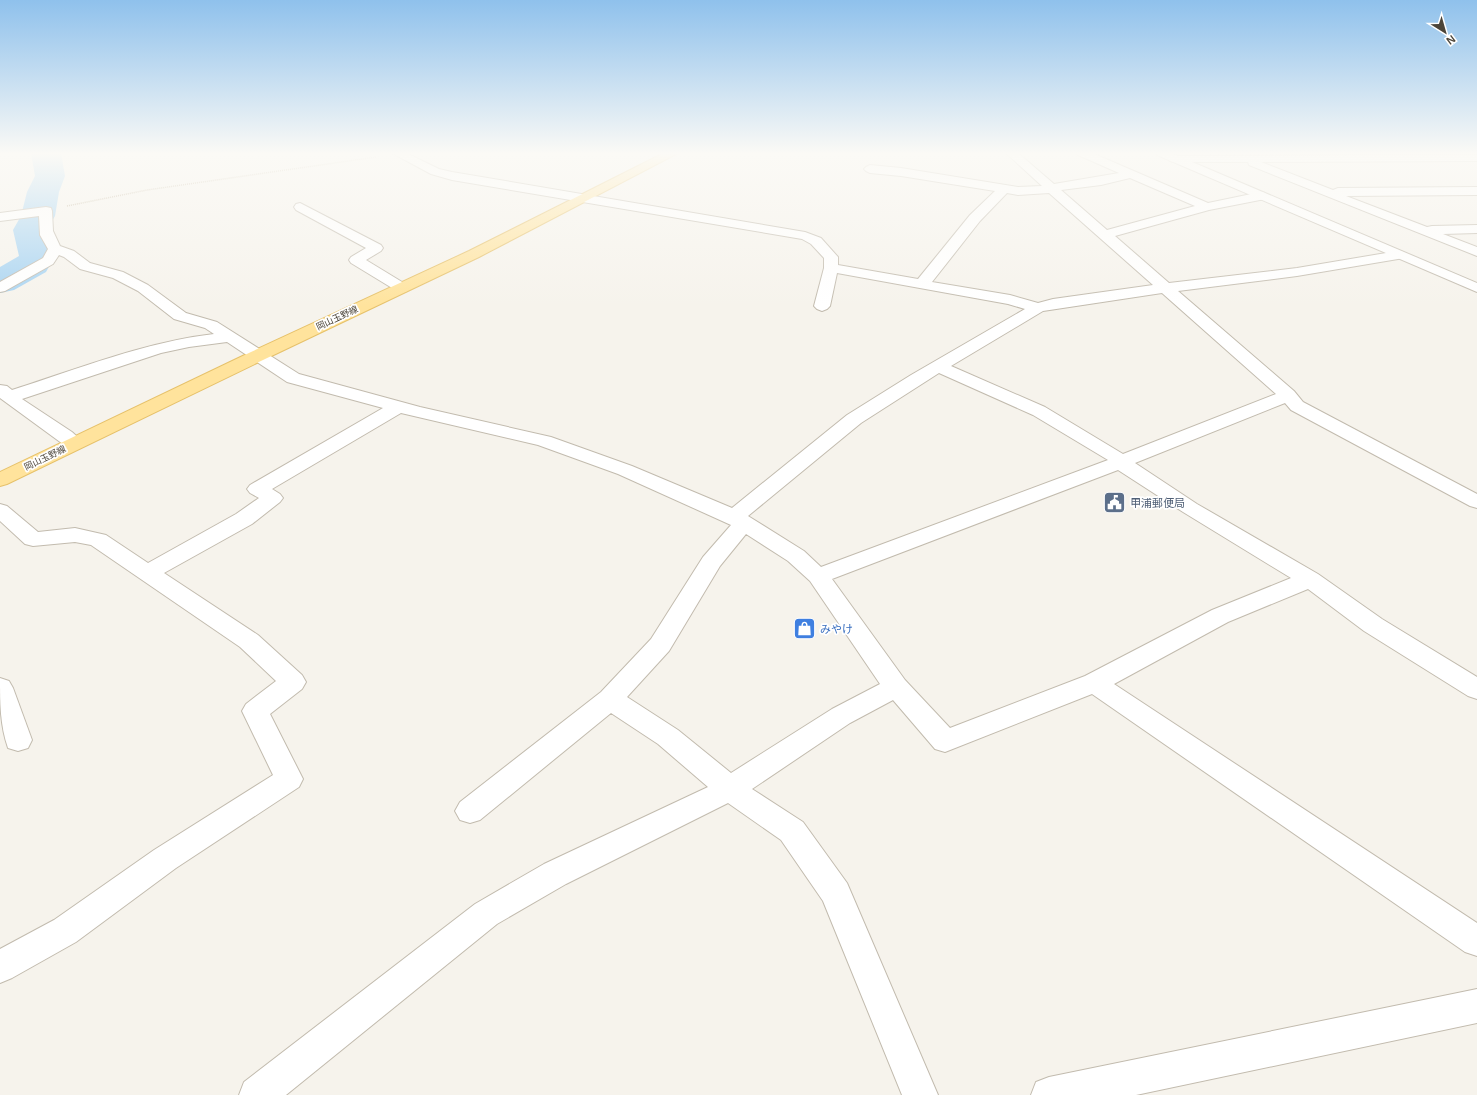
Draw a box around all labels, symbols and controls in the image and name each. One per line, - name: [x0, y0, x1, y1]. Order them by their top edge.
- north arrow: [1425, 12, 1465, 52]
- text: N: [1444, 33, 1458, 47]
- street label: 岡山玉野線: [314, 304, 360, 332]
- street label: 岡山玉野線: [23, 443, 68, 472]
- public building icon: 甲浦郵便局: [1101, 490, 1127, 516]
- place label: 甲浦郵便局: [1130, 497, 1185, 509]
- shop icon: みやけ: [792, 616, 818, 642]
- place label: みやけ: [820, 623, 853, 635]

